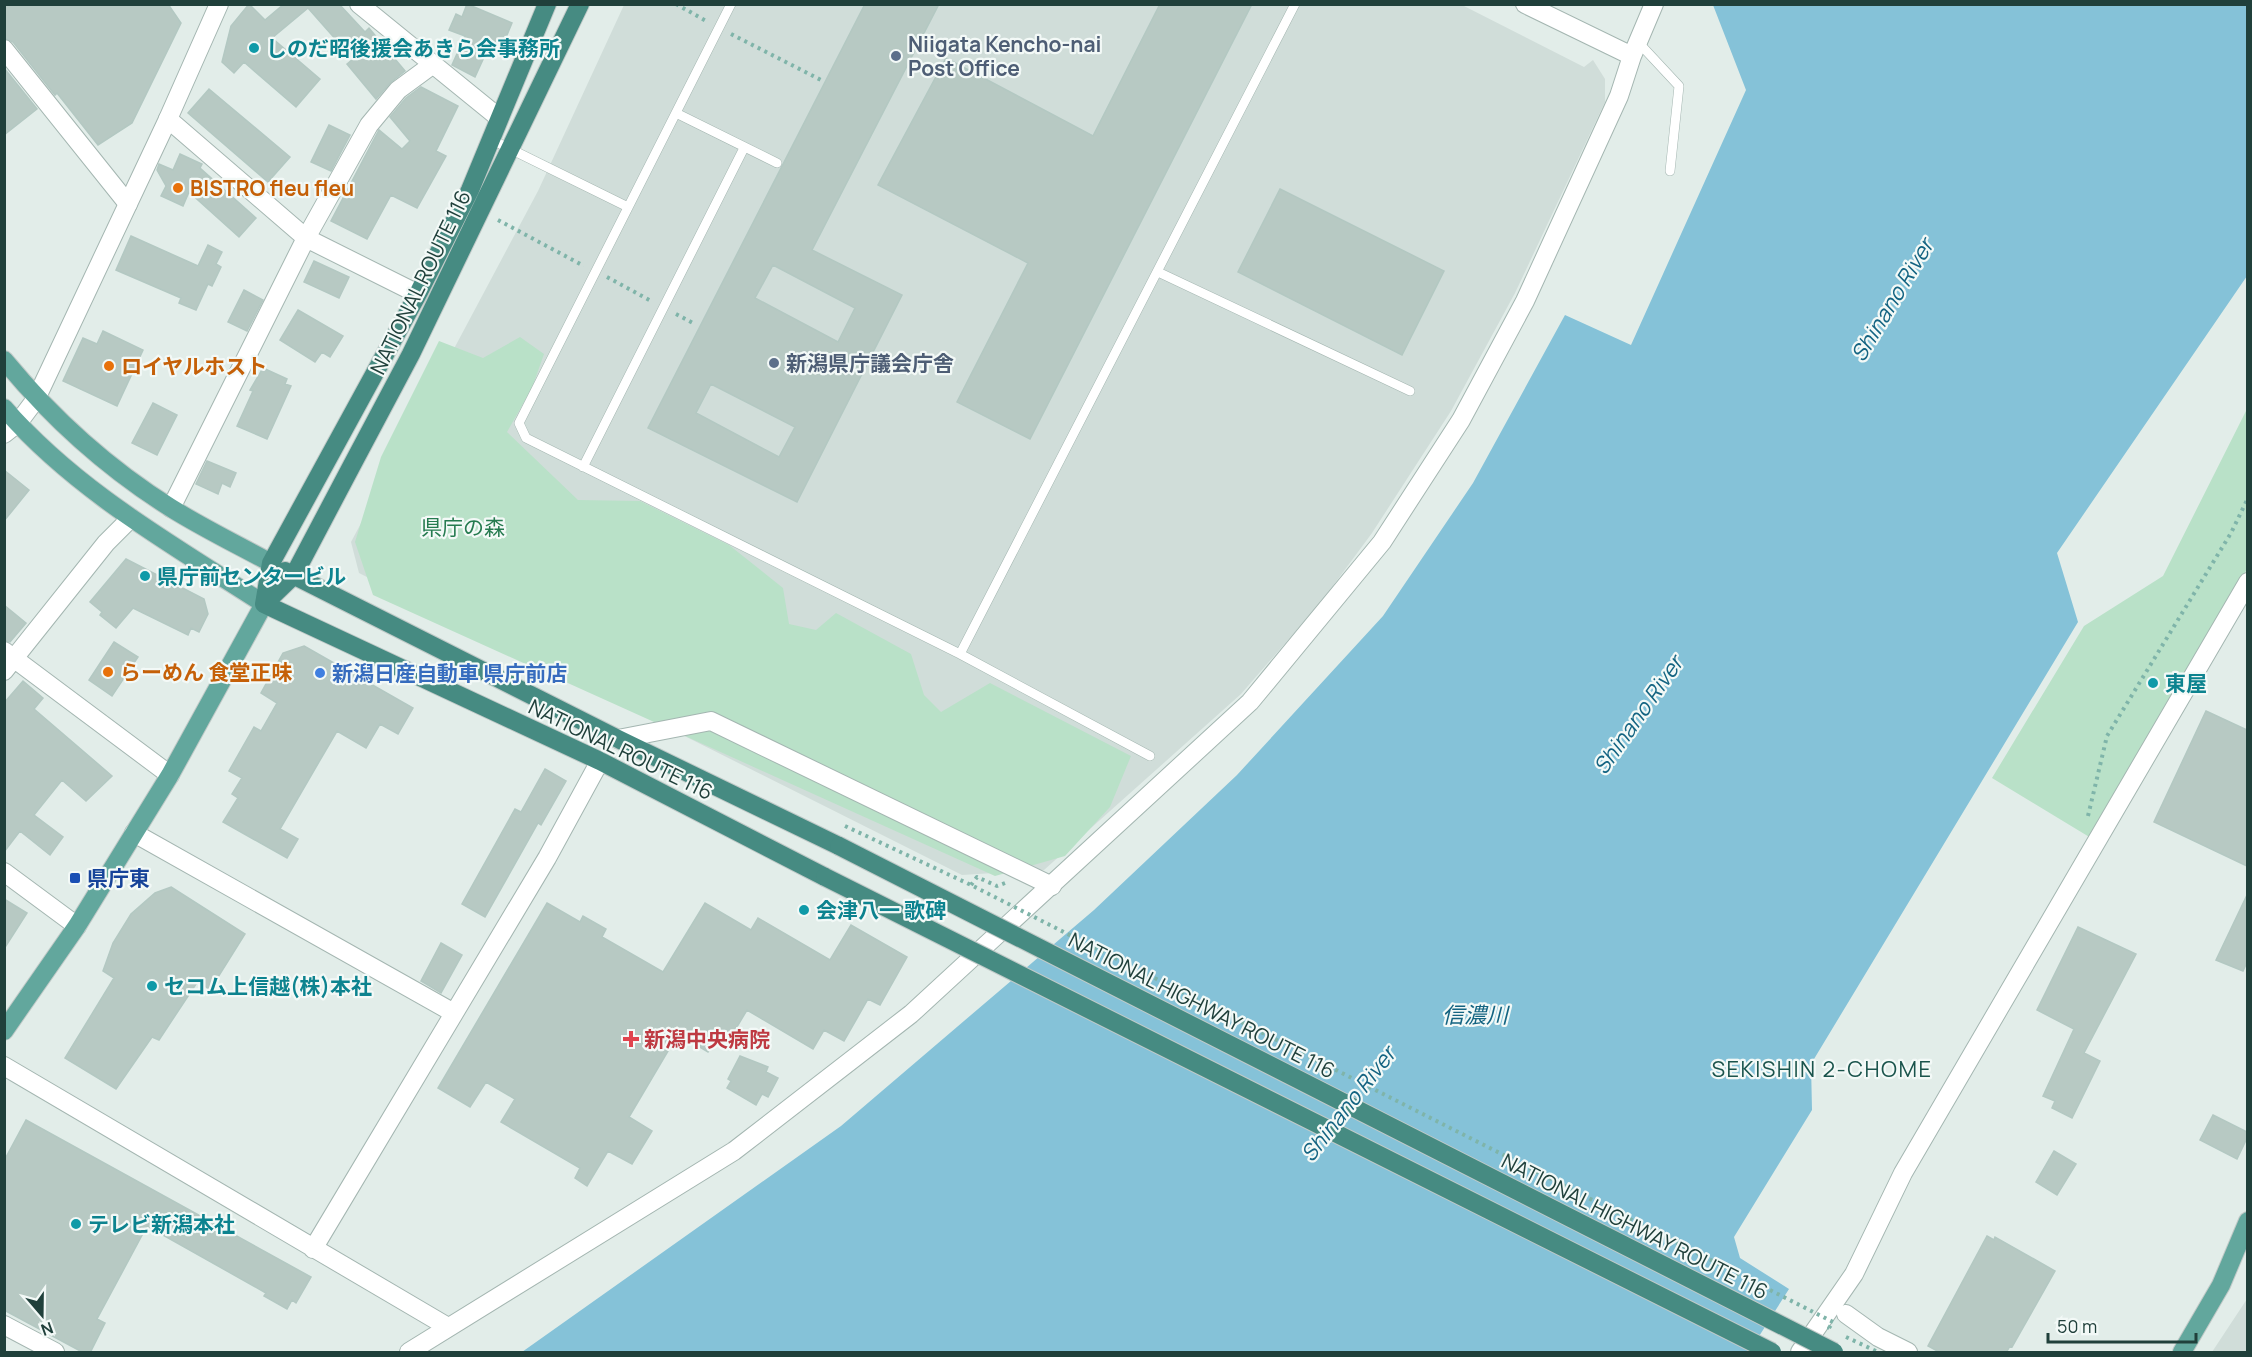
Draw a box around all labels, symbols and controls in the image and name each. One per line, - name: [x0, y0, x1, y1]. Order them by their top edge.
- place label: Niigata Kencho-nai Post Office: [908, 30, 1101, 82]
- place label: しのだ昭後援会あきら会事務所: [266, 34, 560, 62]
- marker: しのだ昭後援会あきら会事務所: [247, 41, 261, 55]
- marker: Niigata Kencho-nai Post Office: [889, 49, 903, 63]
- place label: BISTRO fleu fleu: [190, 174, 354, 202]
- marker: BISTRO fleu fleu: [171, 181, 185, 195]
- street label: NATIONAL ROUTE 116: [363, 185, 477, 379]
- water label: Shinano River: [1844, 231, 1942, 367]
- place label: 新潟県庁議会庁舎: [786, 349, 954, 377]
- place label: ロイヤルホスト: [121, 352, 267, 380]
- marker: 新潟県庁議会庁舎: [767, 356, 781, 370]
- marker: ロイヤルホスト: [102, 359, 116, 373]
- park label: 県庁の森: [421, 513, 505, 541]
- place label: 県庁前センタービル: [157, 562, 346, 590]
- marker: 県庁前センタービル: [138, 569, 152, 583]
- water label: Shinano River: [1586, 647, 1692, 780]
- place label: らーめん 食堂正味: [120, 658, 292, 686]
- place label: 新潟日産自動車 県庁前店: [332, 659, 567, 687]
- marker: らーめん 食堂正味: [101, 665, 115, 679]
- marker: 新潟日産自動車 県庁前店: [313, 666, 327, 680]
- place label: 東屋: [2165, 669, 2207, 697]
- marker: 東屋: [2146, 676, 2160, 690]
- street label: NATIONAL ROUTE 116: [524, 692, 718, 806]
- place label: 県庁東: [87, 864, 150, 892]
- marker: 県庁東: [68, 871, 82, 885]
- place label: 会津八一 歌碑: [816, 896, 946, 924]
- marker: 会津八一 歌碑: [797, 903, 811, 917]
- street label: NATIONAL HIGHWAY ROUTE 116: [1064, 925, 1340, 1085]
- place label: セコム上信越(株)本社: [164, 972, 372, 1000]
- marker: セコム上信越(株)本社: [145, 979, 159, 993]
- water label: 信濃川: [1442, 1000, 1510, 1030]
- place label: 新潟中央病院: [644, 1025, 770, 1053]
- marker: 新潟中央病院: [622, 1030, 640, 1048]
- water label: Shinano River: [1294, 1038, 1404, 1168]
- district label: SEKISHIN 2-CHOME: [1711, 1054, 1933, 1084]
- street label: NATIONAL HIGHWAY ROUTE 116: [1497, 1146, 1773, 1306]
- place label: テレビ新潟本社: [88, 1210, 235, 1238]
- marker: テレビ新潟本社: [69, 1217, 83, 1231]
- north arrow: [12, 1285, 72, 1345]
- scale bar: [2048, 1306, 2196, 1344]
- text: 50 m: [2057, 1314, 2097, 1338]
- text: N: [38, 1317, 56, 1341]

